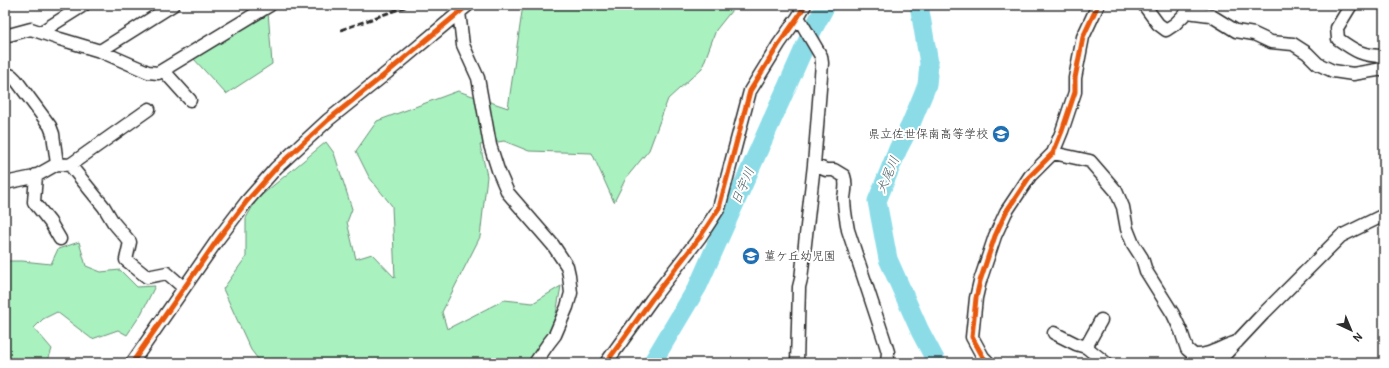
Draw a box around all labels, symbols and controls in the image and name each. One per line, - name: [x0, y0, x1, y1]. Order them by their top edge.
- school or university icon: 県立佐世保南高等学校: [991, 124, 1011, 144]
- place label: 県立佐世保南高等学校: [868, 127, 988, 142]
- water label: 犬尾川: [873, 154, 903, 196]
- water label: 日宇川: [728, 165, 758, 207]
- school or university icon: 菫ケ丘幼児園: [741, 246, 761, 266]
- place label: 菫ケ丘幼児園: [764, 249, 836, 264]
- north arrow: [1331, 310, 1371, 350]
- text: N: [1350, 330, 1365, 344]

